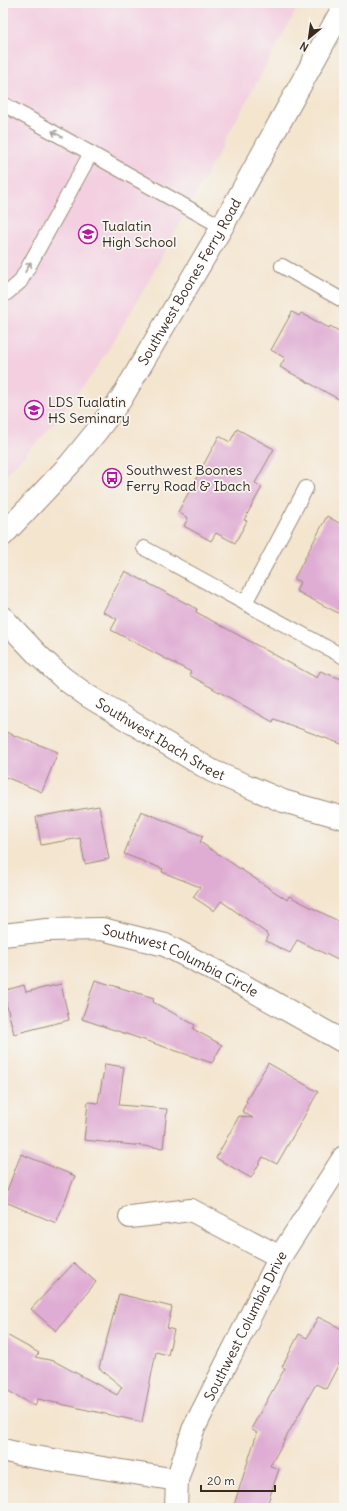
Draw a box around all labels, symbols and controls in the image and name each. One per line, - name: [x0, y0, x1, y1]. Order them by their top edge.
- north arrow: [289, 18, 329, 58]
- text: N: [297, 39, 311, 55]
- one-way arrow: [51, 129, 63, 137]
- street label: Southwest Boones Ferry Road: [134, 195, 245, 368]
- place label: Tualatin High School: [102, 217, 176, 251]
- school or university icon: Tualatin High School: [77, 223, 99, 245]
- one-way arrow: [25, 261, 33, 273]
- place label: LDS Tualatin HS Seminary: [48, 393, 130, 427]
- school or university icon: LDS Tualatin HS Seminary: [23, 399, 45, 421]
- place label: Southwest Boones Ferry Road & Ibach: [126, 461, 251, 495]
- bus stop icon: Southwest Boones Ferry Road & Ibach: [101, 467, 123, 489]
- street label: Southwest Ibach Street: [92, 694, 228, 784]
- street label: Southwest Columbia Circle: [100, 920, 261, 1001]
- street label: Southwest Columbia Drive: [200, 1247, 291, 1404]
- scale bar: [201, 1467, 275, 1493]
- text: 20 m: [207, 1473, 235, 1488]

